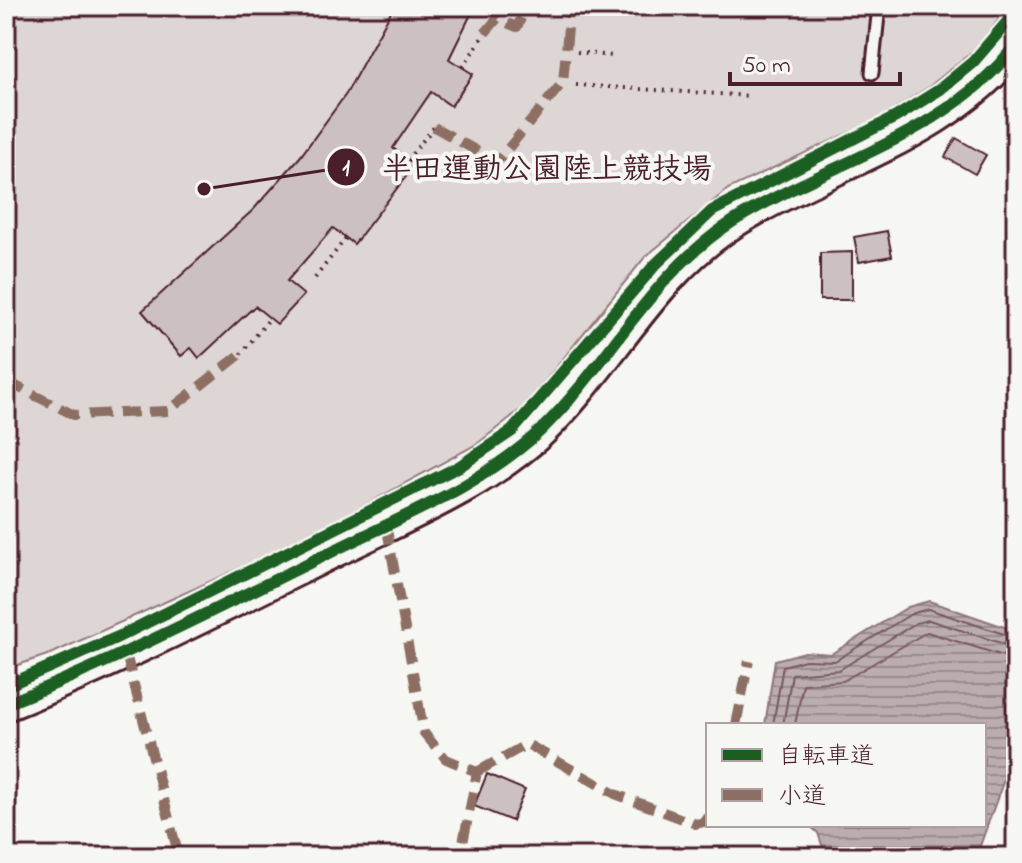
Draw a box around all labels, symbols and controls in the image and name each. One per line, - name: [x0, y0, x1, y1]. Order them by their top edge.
- scale bar: [730, 36, 900, 86]
- text: 50 m: [742, 49, 791, 84]
- callout: 半田運動公園陸上競技場: [326, 140, 728, 194]
- text: 半田運動公園陸上競技場: [382, 149, 712, 193]
- text: 1: [342, 152, 350, 187]
- legend: [706, 723, 986, 827]
- text: 自転車道: [778, 740, 874, 775]
- text: 小道: [778, 780, 826, 815]

